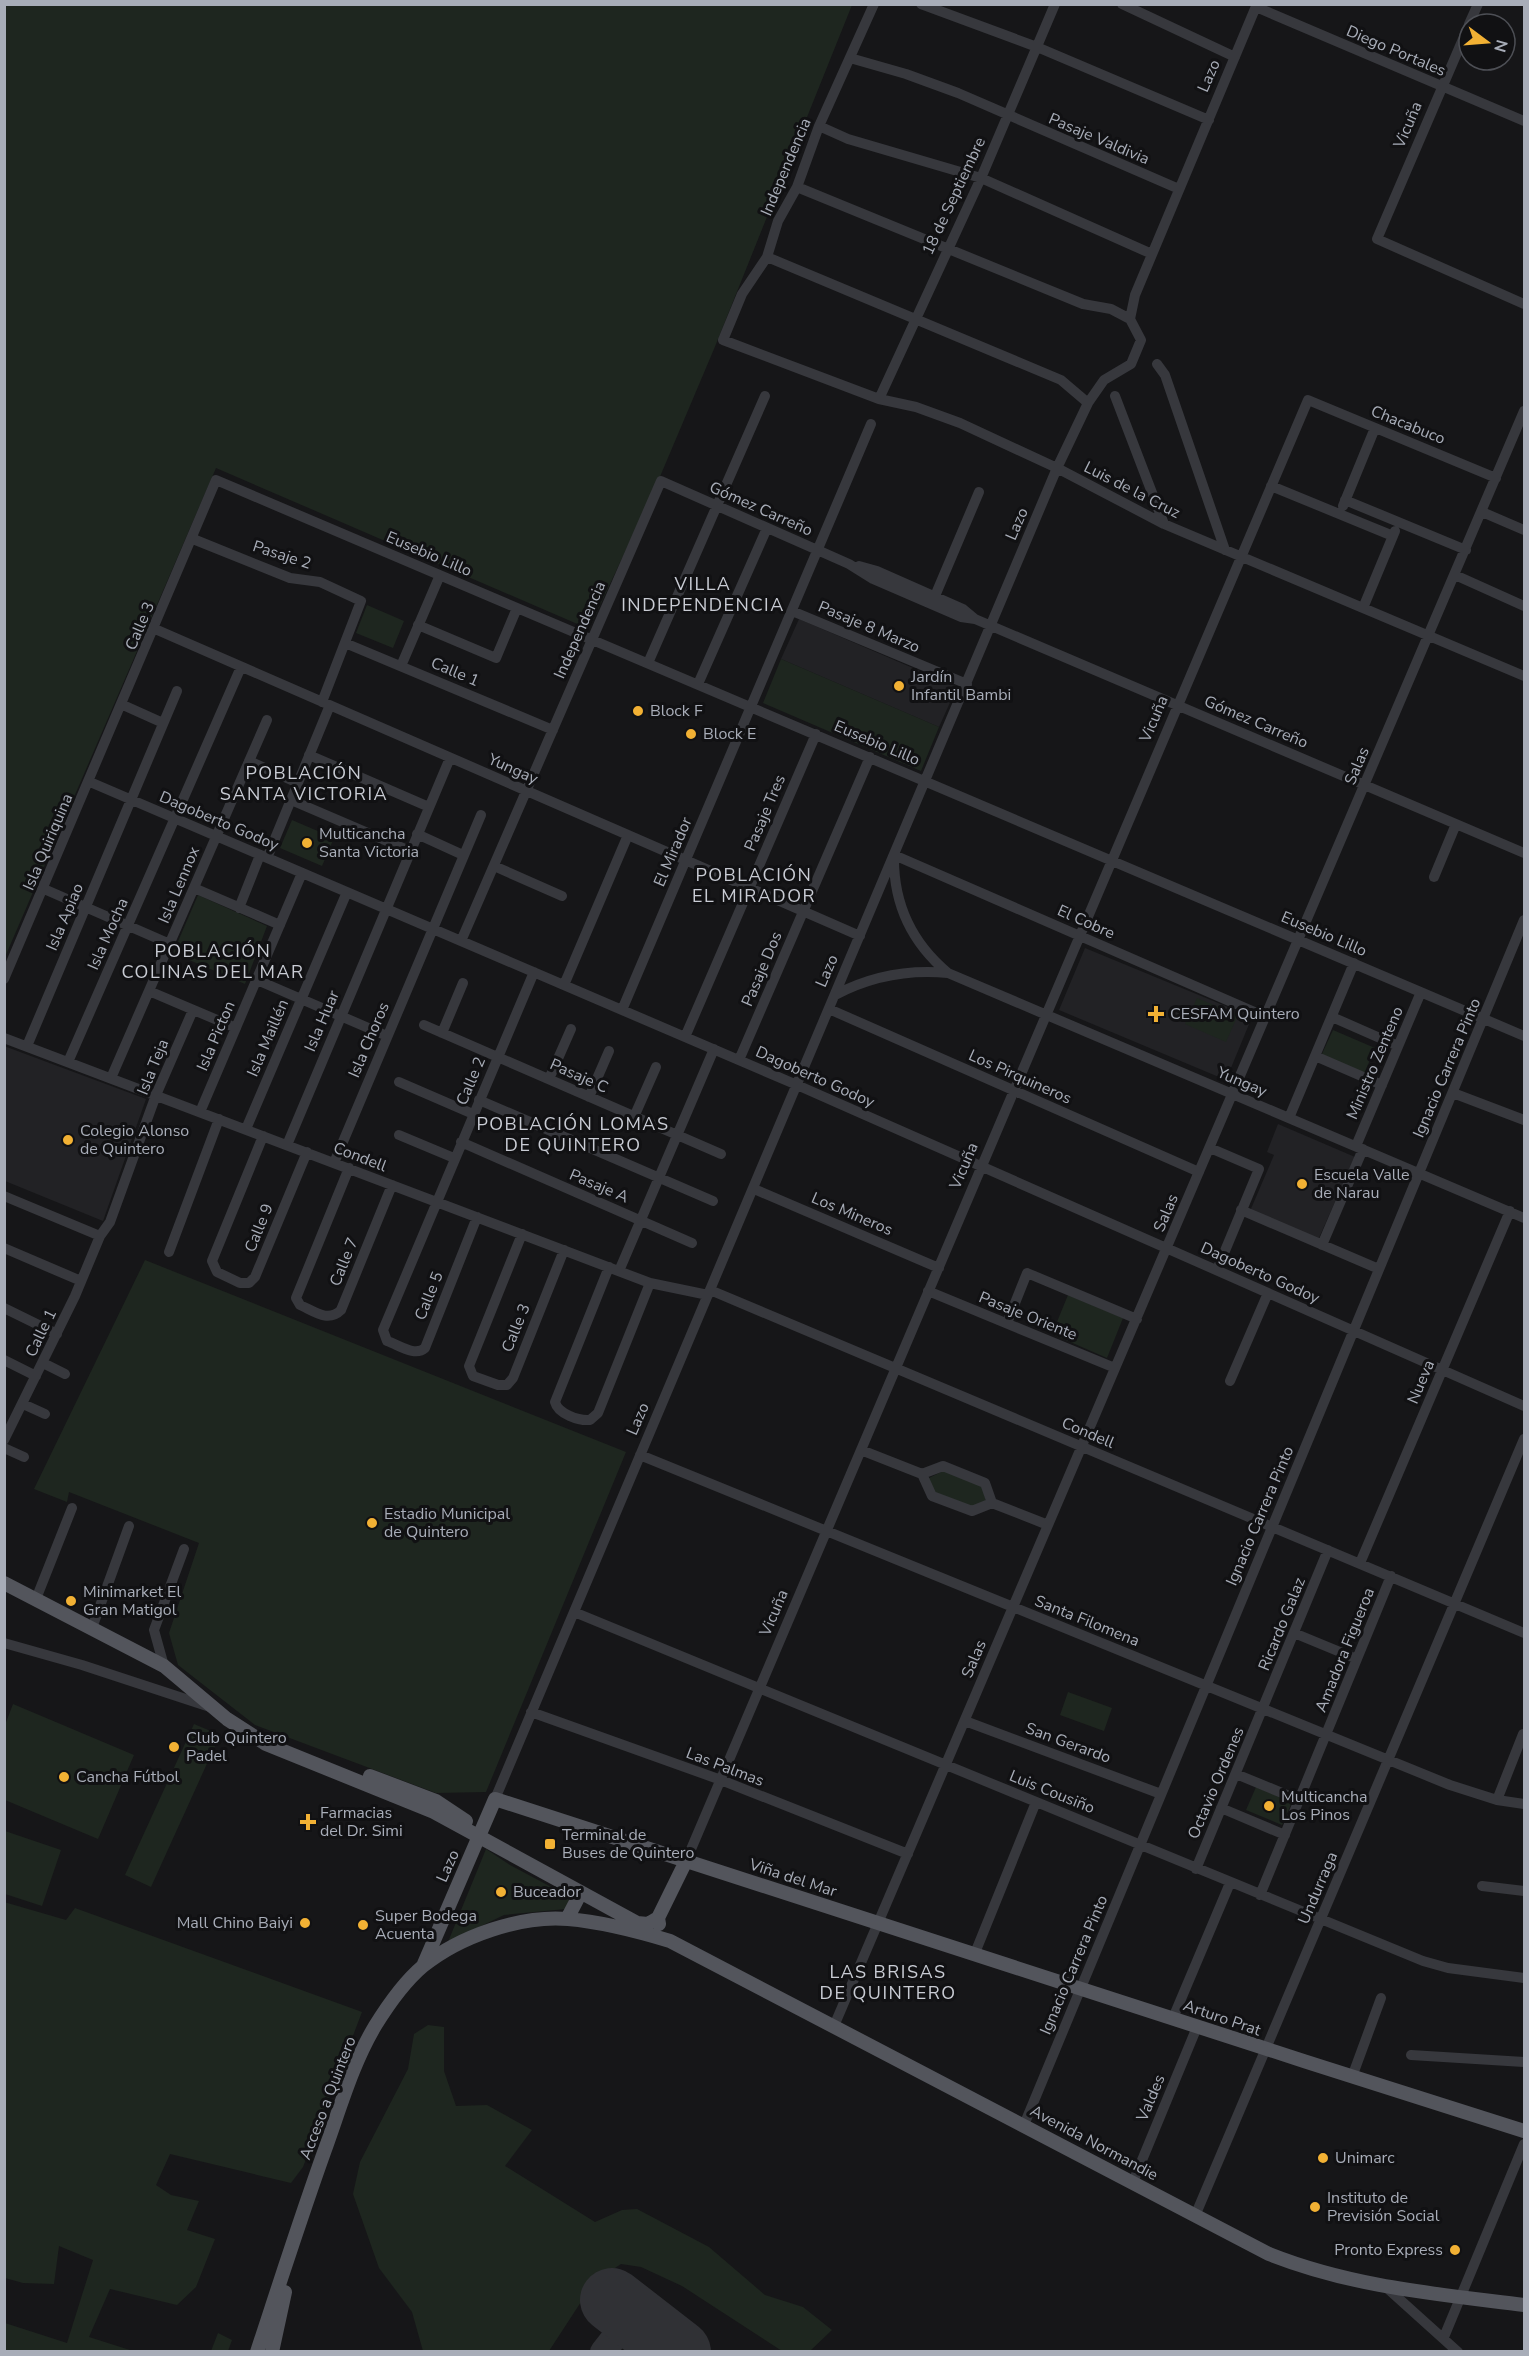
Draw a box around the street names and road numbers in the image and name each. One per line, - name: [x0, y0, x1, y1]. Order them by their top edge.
- street label: Diego Portales: [1343, 20, 1449, 82]
- street label: Lazo: [1192, 56, 1226, 96]
- street label: Vicuña: [1388, 98, 1428, 153]
- street label: Pasaje Valdivia: [1045, 108, 1153, 170]
- street label: Independencia: [755, 115, 817, 219]
- street label: 18 de Septiembre: [917, 133, 991, 259]
- street label: Chacabuco: [1367, 400, 1449, 450]
- street label: Luis de la Cruz: [1080, 456, 1184, 524]
- street label: Gómez Carreño: [706, 476, 816, 542]
- street label: Lazo: [1000, 504, 1034, 544]
- street label: Eusebio Lillo: [383, 526, 475, 582]
- street label: Pasaje 2: [250, 535, 314, 575]
- street label: Independencia: [549, 578, 611, 682]
- street label: Pasaje 8 Marzo: [815, 596, 923, 658]
- street label: Calle 3: [120, 598, 160, 654]
- street label: Calle 1: [427, 652, 483, 692]
- street label: Gómez Carreño: [1201, 690, 1311, 754]
- street label: Vicuña: [1134, 692, 1174, 747]
- street label: Eusebio Lillo: [831, 715, 923, 771]
- street label: Salas: [1339, 744, 1375, 788]
- street label: Yungay: [484, 748, 542, 790]
- street label: Pasaje Tres: [739, 771, 791, 855]
- street label: Dagoberto Godoy: [156, 786, 283, 856]
- street label: Isla Quiriquina: [18, 790, 78, 894]
- street label: El Mirador: [648, 814, 698, 890]
- street label: Isla Lennox: [153, 843, 205, 927]
- street label: Isla Apiao: [41, 880, 89, 954]
- street label: Isla Mocha: [82, 894, 134, 974]
- street label: El Cobre: [1054, 900, 1118, 944]
- street label: Eusebio Lillo: [1278, 906, 1370, 962]
- street label: Pasaje Dos: [736, 928, 788, 1010]
- street label: Lazo: [810, 951, 844, 991]
- street label: Isla Huar: [299, 987, 345, 1055]
- street label: Ignacio Carrera Pinto: [1408, 995, 1486, 1141]
- street label: Isla Maillén: [242, 996, 294, 1080]
- street label: Isla Picton: [191, 998, 241, 1074]
- street label: Isla Choros: [343, 999, 395, 1081]
- street label: Ministro Zenteno: [1341, 1003, 1409, 1123]
- street label: Isla Teja: [132, 1036, 174, 1098]
- street label: Dagoberto Godoy: [752, 1041, 879, 1113]
- street label: Los Pirquineros: [965, 1044, 1075, 1110]
- street label: Calle 2: [451, 1053, 491, 1109]
- street label: Pasaje C: [546, 1053, 612, 1099]
- street label: Yungay: [1213, 1061, 1271, 1103]
- street label: Condell: [330, 1137, 390, 1177]
- street label: Vicuña: [944, 1139, 984, 1194]
- street label: Pasaje A: [566, 1164, 632, 1208]
- street label: Los Mineros: [808, 1187, 896, 1241]
- street label: Salas: [1148, 1191, 1184, 1235]
- street label: Calle 9: [239, 1200, 279, 1256]
- street label: Calle 7: [324, 1234, 364, 1290]
- street label: Dagoberto Godoy: [1197, 1237, 1324, 1309]
- street label: Calle 5: [409, 1268, 449, 1324]
- street label: Pasaje Oriente: [976, 1286, 1080, 1346]
- street label: Calle 3: [496, 1300, 536, 1356]
- street label: Calle 1: [20, 1305, 62, 1361]
- street label: Nueva: [1402, 1357, 1440, 1407]
- street label: Lazo: [621, 1399, 655, 1439]
- street label: Condell: [1058, 1412, 1118, 1454]
- street label: Ignacio Carrera Pinto: [1221, 1443, 1299, 1589]
- street label: Ricardo Galaz: [1253, 1574, 1311, 1674]
- street label: Amadora Figueroa: [1310, 1584, 1380, 1716]
- street label: Vicuña: [754, 1586, 794, 1641]
- street label: Santa Filomena: [1031, 1590, 1143, 1652]
- street label: Salas: [956, 1637, 992, 1681]
- street label: San Gerardo: [1022, 1717, 1114, 1769]
- street label: Octavio Ordenes: [1182, 1724, 1250, 1842]
- street label: Las Palmas: [683, 1742, 767, 1792]
- street label: Luis Cousiño: [1006, 1765, 1098, 1819]
- street label: Lazo: [431, 1846, 465, 1886]
- street label: Undurraga: [1293, 1848, 1343, 1928]
- street label: Viña del Mar: [745, 1853, 840, 1903]
- street label: Ignacio Carrera Pinto: [1035, 1892, 1113, 2038]
- street label: Arturo Prat: [1180, 1994, 1264, 2042]
- street label: Acceso a Quintero: [294, 2033, 362, 2163]
- street label: Valdes: [1131, 2071, 1171, 2126]
- street label: Avenida Normandie: [1026, 2100, 1162, 2186]

